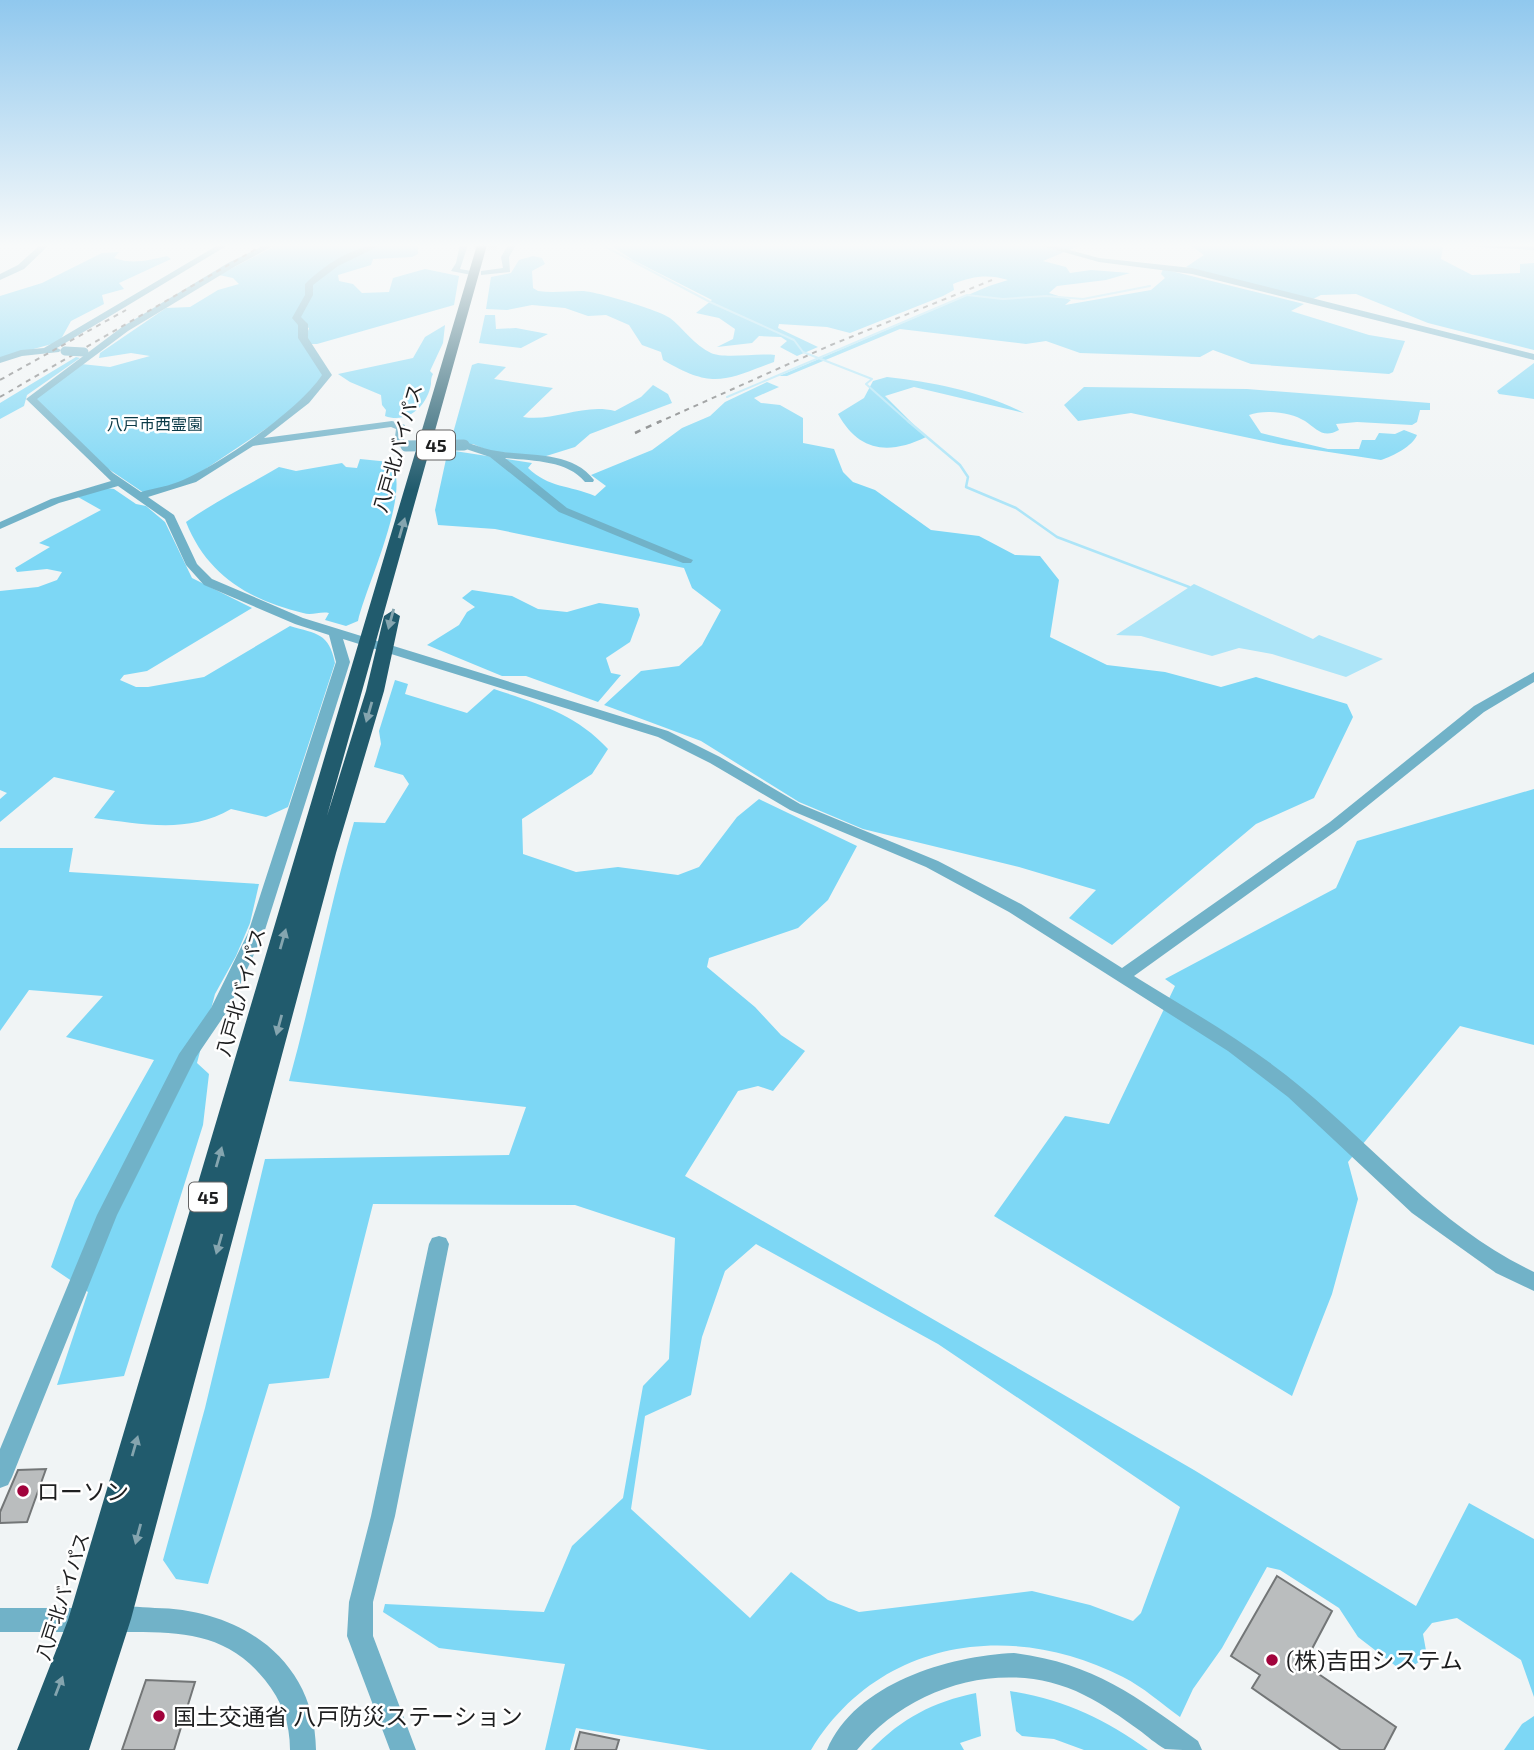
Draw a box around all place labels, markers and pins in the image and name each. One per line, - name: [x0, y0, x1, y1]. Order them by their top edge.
- place label: ローソン: [37, 1477, 129, 1505]
- marker: ローソン: [15, 1483, 31, 1499]
- place label: (株)吉田システム: [1286, 1646, 1463, 1674]
- marker: (株)吉田システム: [1264, 1652, 1280, 1668]
- place label: 国土交通省 八戸防災ステーション: [173, 1702, 523, 1730]
- marker: 国土交通省 八戸防災ステーション: [151, 1708, 167, 1724]

